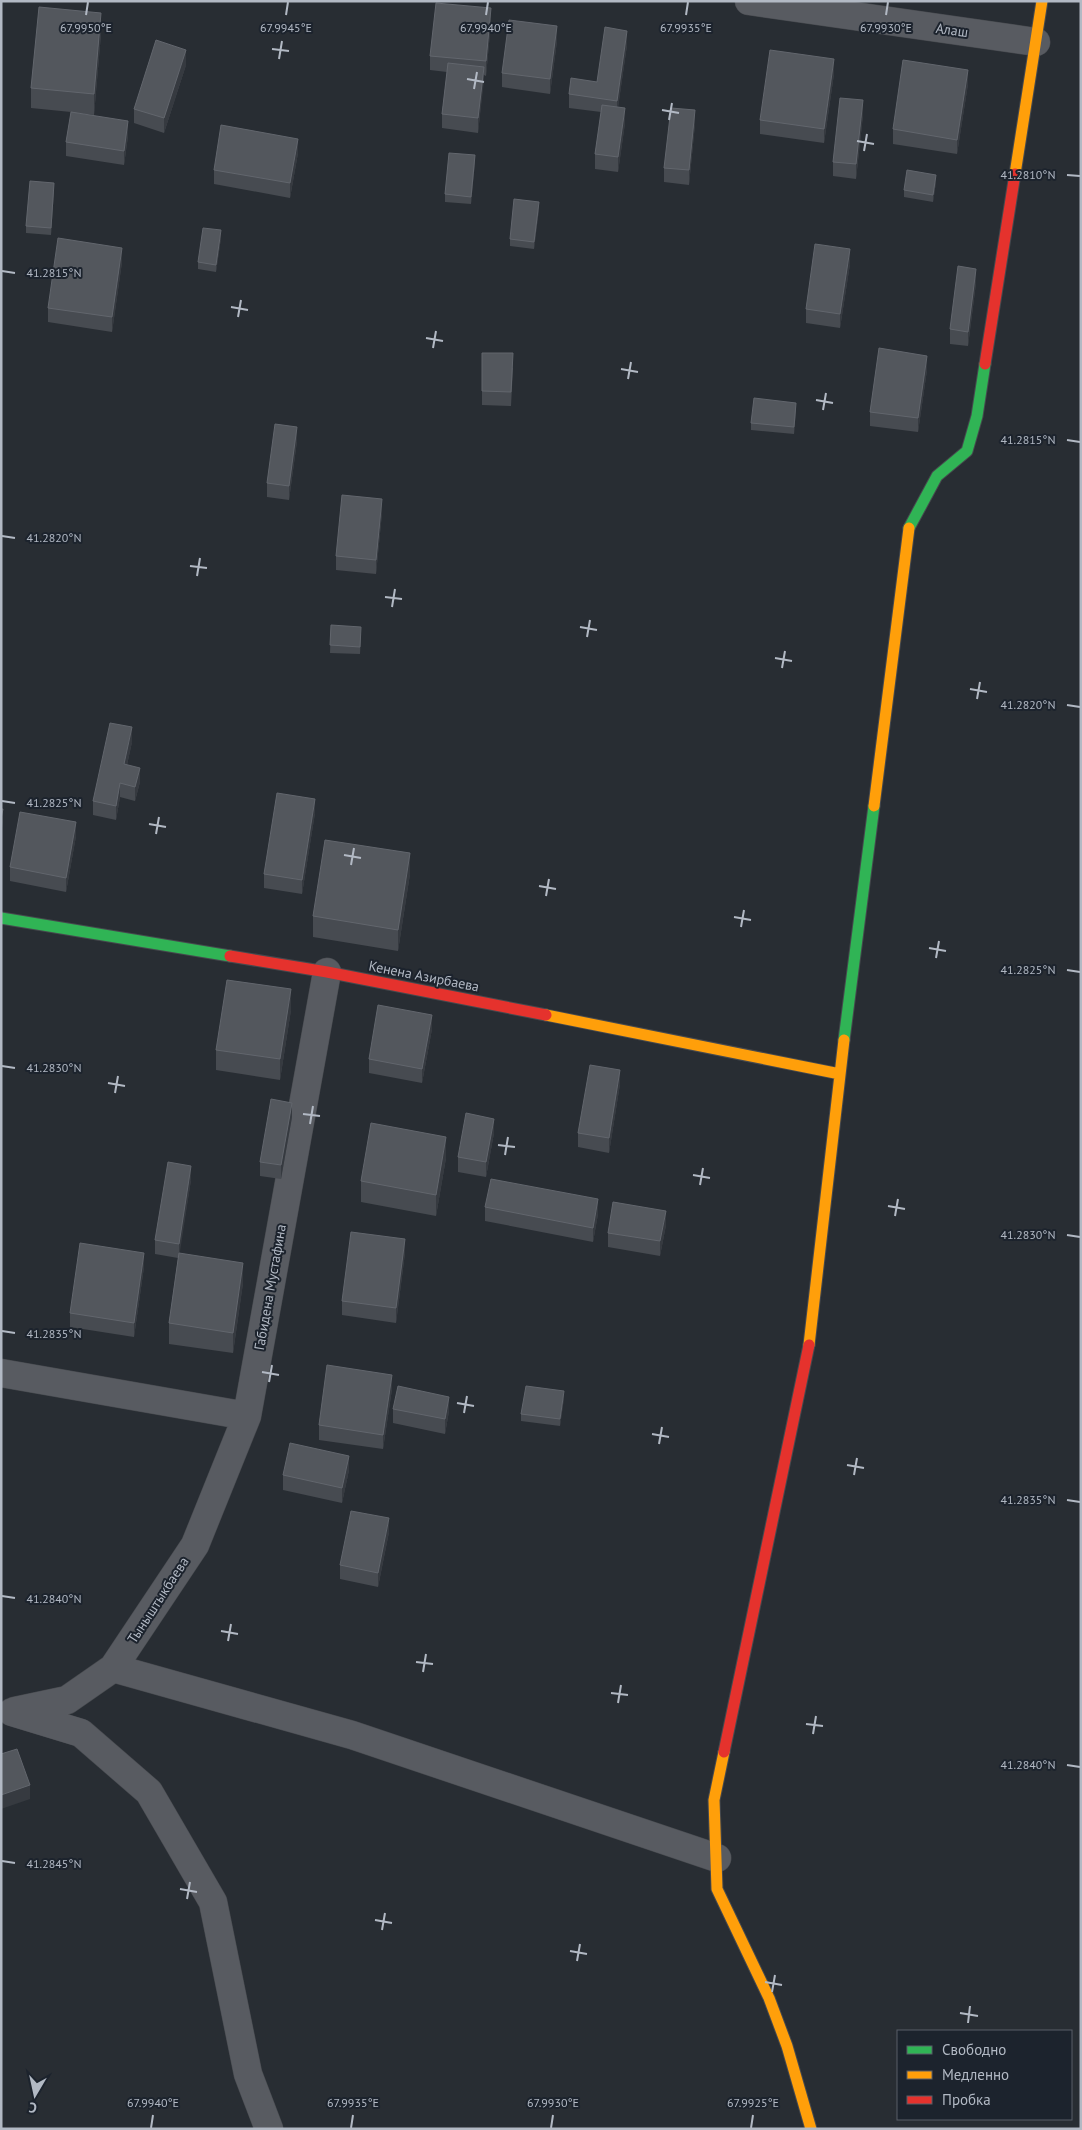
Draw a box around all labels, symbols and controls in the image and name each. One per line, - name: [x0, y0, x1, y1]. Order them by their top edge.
- street label: Алаш: [935, 19, 969, 41]
- text: 67.9950°E: [60, 20, 112, 35]
- text: 67.9945°E: [260, 20, 312, 35]
- text: 67.9940°E: [460, 20, 512, 35]
- text: 67.9935°E: [660, 20, 712, 35]
- text: 67.9930°E: [860, 20, 912, 35]
- text: 41.2810°N: [1001, 167, 1055, 182]
- text: 41.2815°N: [27, 265, 81, 280]
- text: 41.2815°N: [1001, 432, 1055, 447]
- text: 41.2820°N: [27, 530, 81, 545]
- text: 41.2820°N: [1001, 697, 1055, 712]
- text: 41.2825°N: [27, 795, 81, 810]
- street label: Кенена Азирбаева: [367, 956, 481, 996]
- text: 41.2825°N: [1001, 962, 1055, 977]
- text: 41.2830°N: [27, 1060, 81, 1075]
- street label: Габидена Мустафина: [250, 1223, 290, 1351]
- text: 41.2830°N: [1001, 1227, 1055, 1242]
- text: 41.2835°N: [27, 1326, 81, 1341]
- text: 41.2835°N: [1001, 1492, 1055, 1507]
- street label: Тыныштыкбаева: [123, 1553, 193, 1647]
- text: 41.2840°N: [27, 1591, 81, 1606]
- text: 41.2840°N: [1001, 1757, 1055, 1772]
- text: 41.2845°N: [27, 1856, 81, 1871]
- legend: [897, 2030, 1072, 2120]
- text: Свободно: [942, 2040, 1006, 2059]
- text: Медленно: [942, 2065, 1009, 2084]
- north arrow: [10, 2070, 60, 2120]
- text: Пробка: [942, 2090, 991, 2109]
- text: 67.9940°E: [127, 2095, 179, 2110]
- text: 67.9935°E: [327, 2095, 379, 2110]
- text: 67.9930°E: [527, 2095, 579, 2110]
- text: 67.9925°E: [727, 2095, 779, 2110]
- text: С: [28, 2098, 38, 2117]

